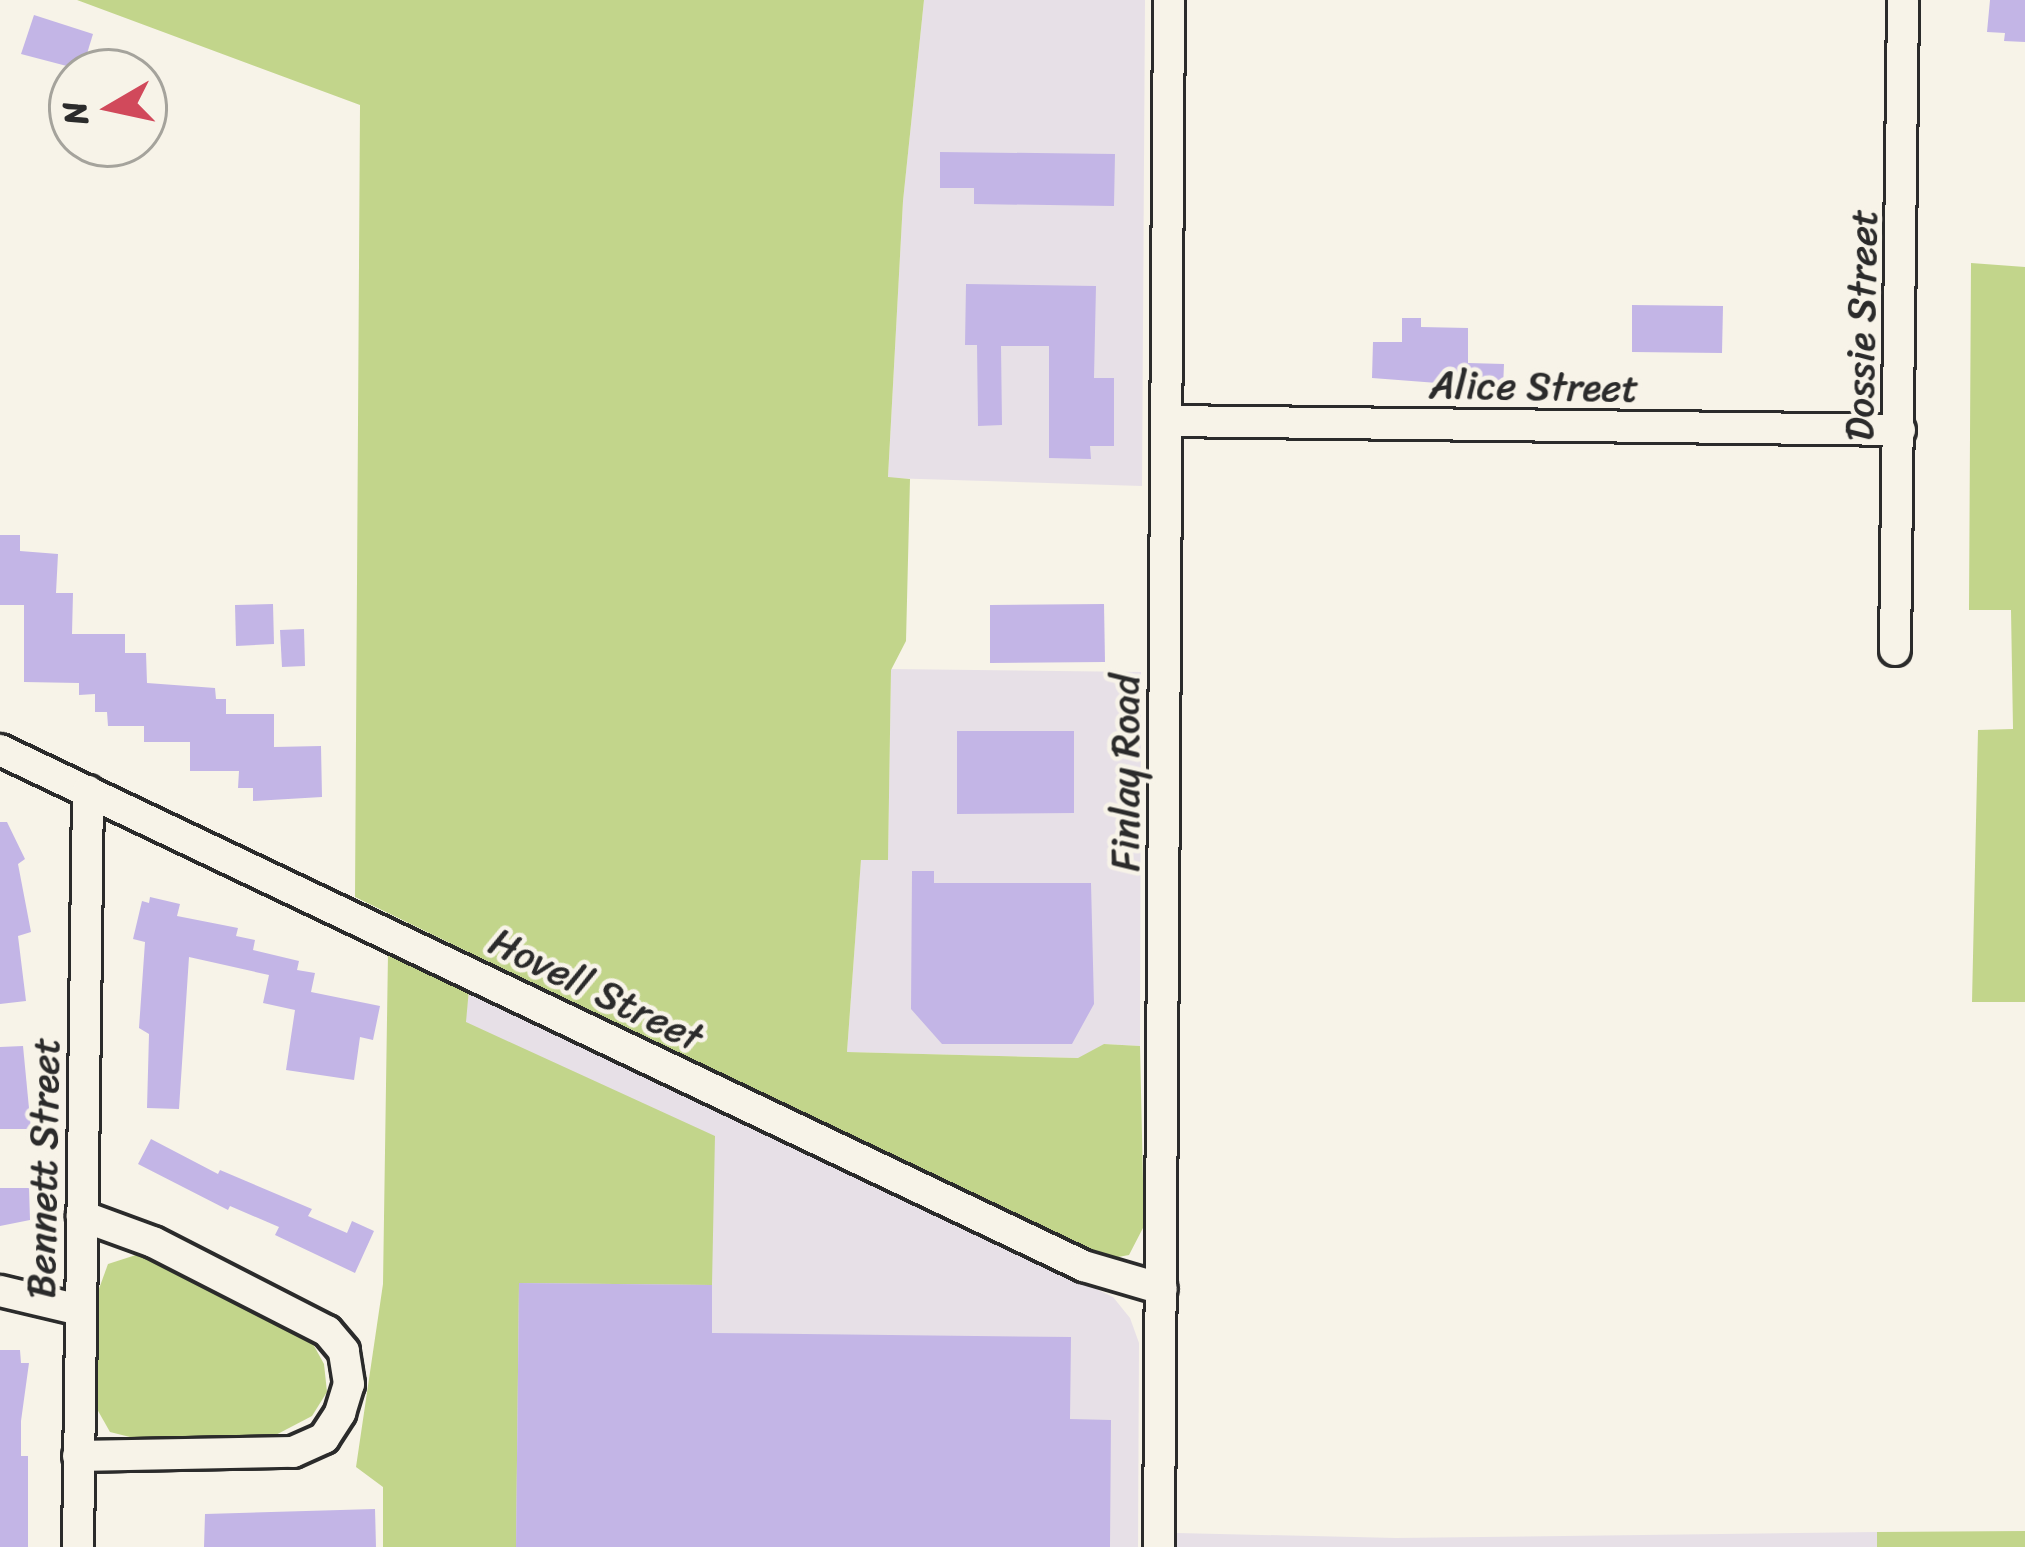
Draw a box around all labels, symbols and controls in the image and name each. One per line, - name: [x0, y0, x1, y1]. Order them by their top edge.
- north arrow: [48, 48, 168, 168]
- text: N: [45, 97, 106, 129]
- street label: Dossie Street: [1837, 209, 1887, 441]
- street label: Alice Street: [1428, 362, 1640, 412]
- street label: Finlay Road: [1103, 674, 1149, 872]
- street label: Hovell Street: [482, 918, 710, 1062]
- street label: Bennett Street: [18, 1036, 70, 1300]

